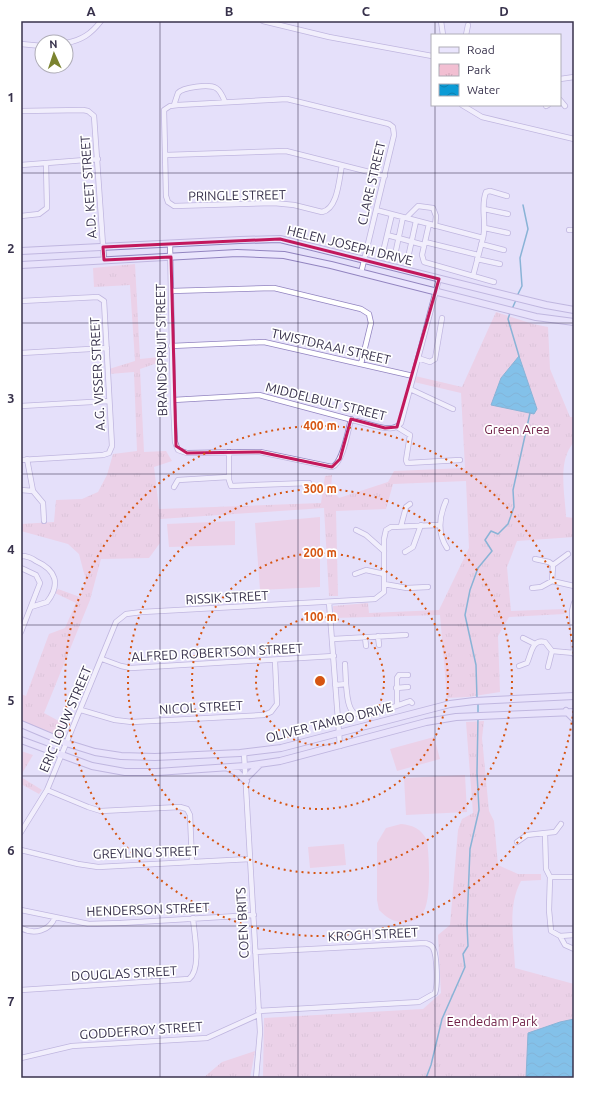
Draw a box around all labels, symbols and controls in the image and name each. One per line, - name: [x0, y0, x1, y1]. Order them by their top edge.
- text: A: [86, 4, 96, 18]
- text: B: [225, 4, 234, 18]
- text: C: [362, 4, 371, 18]
- text: D: [499, 4, 509, 18]
- north arrow: [34, 34, 74, 74]
- legend: [431, 34, 561, 106]
- text: N: [49, 38, 58, 50]
- text: Road: [467, 43, 495, 56]
- text: Park: [467, 63, 491, 76]
- text: Water: [467, 83, 500, 96]
- text: 1: [7, 90, 15, 104]
- street label: A.D. KEET STREET: [77, 135, 99, 239]
- street label: CLARE STREET: [355, 140, 387, 226]
- street label: PRINGLE STREET: [188, 187, 286, 203]
- street label: HELEN JOSEPH DRIVE: [286, 223, 414, 267]
- text: 2: [7, 241, 15, 255]
- street label: BRANDSPRUIT STREET: [153, 284, 169, 416]
- street label: A.G. VISSER STREET: [87, 317, 107, 431]
- street label: TWISTDRAAI STREET: [270, 325, 392, 367]
- street label: MIDDELBULT STREET: [264, 379, 388, 423]
- text: 3: [7, 391, 15, 405]
- text: 400 m: [303, 419, 337, 432]
- park label: Green Area: [484, 422, 550, 436]
- text: 300 m: [303, 482, 337, 495]
- text: 4: [7, 542, 15, 556]
- text: 200 m: [303, 546, 337, 559]
- street label: RISSIK STREET: [185, 588, 269, 606]
- text: 100 m: [303, 610, 337, 623]
- street label: ALFRED ROBERTSON STREET: [131, 641, 303, 663]
- street label: ERIC LOUW STREET: [36, 664, 94, 774]
- centre of rings: [313, 674, 327, 688]
- text: 5: [7, 693, 15, 707]
- street label: NICOL STREET: [159, 698, 243, 716]
- street label: OLIVER TAMBO DRIVE: [264, 699, 394, 745]
- text: 6: [7, 843, 15, 857]
- street label: GREYLING STREET: [93, 843, 199, 861]
- street label: COEN BRITS: [233, 887, 251, 959]
- street label: HENDERSON STREET: [86, 900, 210, 918]
- street label: KROGH STREET: [327, 925, 419, 943]
- street label: DOUGLAS STREET: [71, 963, 177, 983]
- text: 7: [7, 994, 15, 1008]
- park label: Eendedam Park: [447, 1014, 538, 1028]
- street label: GODDEFROY STREET: [79, 1019, 203, 1041]

